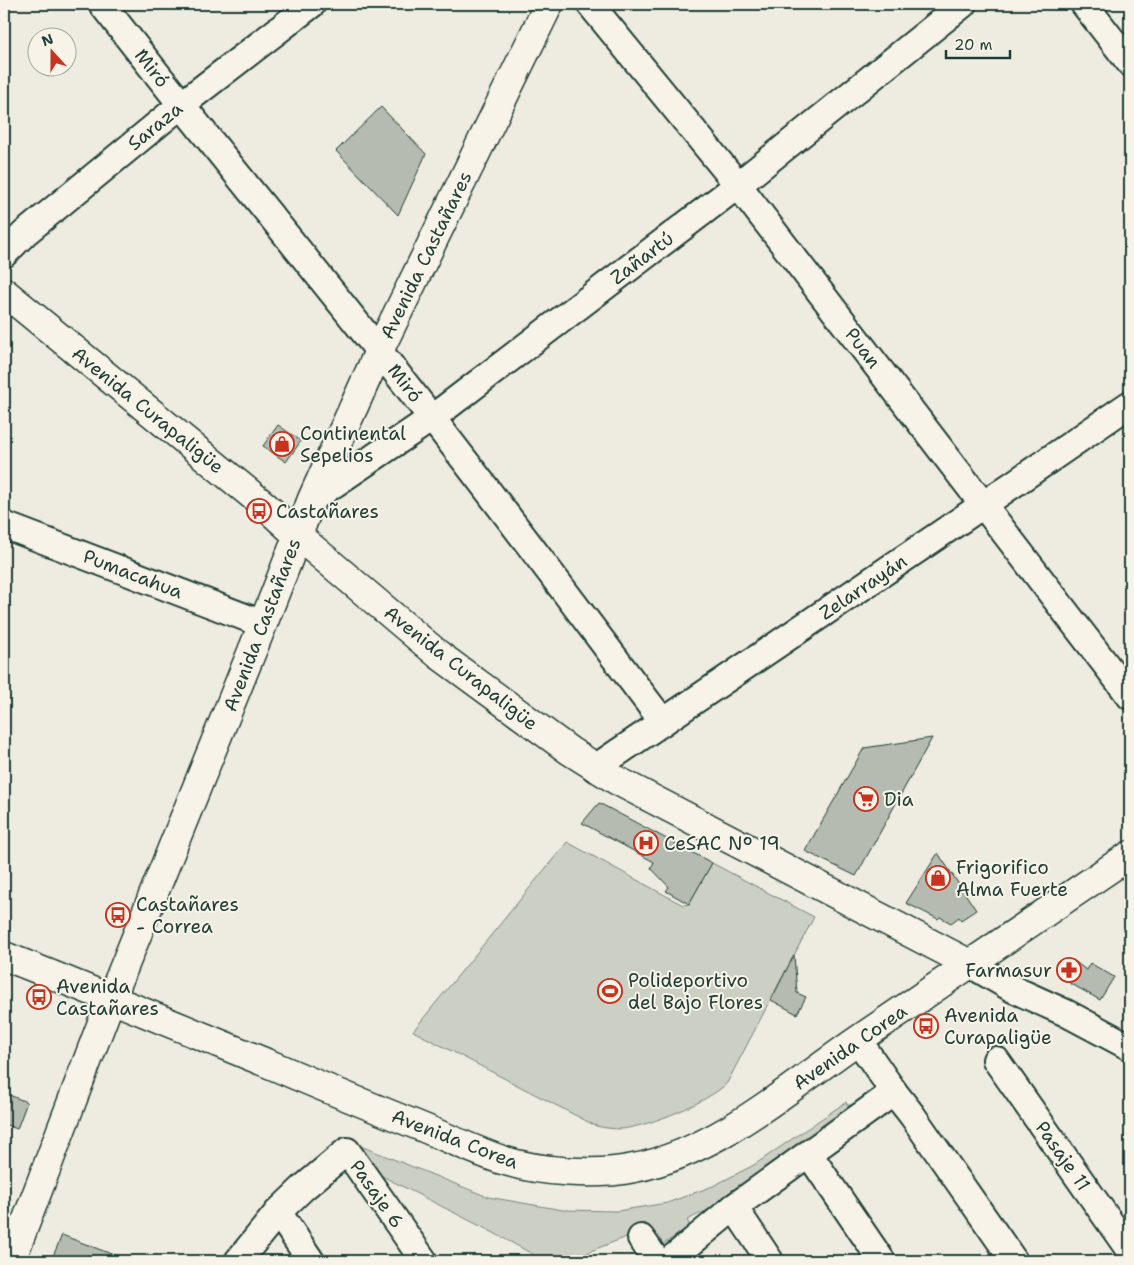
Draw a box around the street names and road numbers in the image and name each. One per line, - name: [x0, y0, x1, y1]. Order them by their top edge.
- street label: Miró: [129, 43, 175, 93]
- street label: Saraza: [122, 96, 188, 156]
- street label: Avenida Castañares: [374, 167, 478, 343]
- street label: Zañartú: [605, 226, 679, 290]
- street label: Puan: [839, 323, 887, 373]
- street label: Avenida Curapaligüe: [67, 341, 229, 479]
- street label: Miró: [382, 358, 428, 408]
- street label: Avenida Castañares: [217, 535, 307, 715]
- street label: Pumacahua: [80, 544, 187, 605]
- street label: Zelarrayán: [814, 549, 912, 625]
- street label: Avenida Curapaligüe: [379, 600, 543, 736]
- street label: Avenida Corea: [788, 998, 912, 1096]
- street label: Avenida Corea: [388, 1103, 522, 1175]
- street label: Pasaje 11: [1030, 1116, 1096, 1196]
- street label: Pasaje 6: [344, 1155, 410, 1233]

